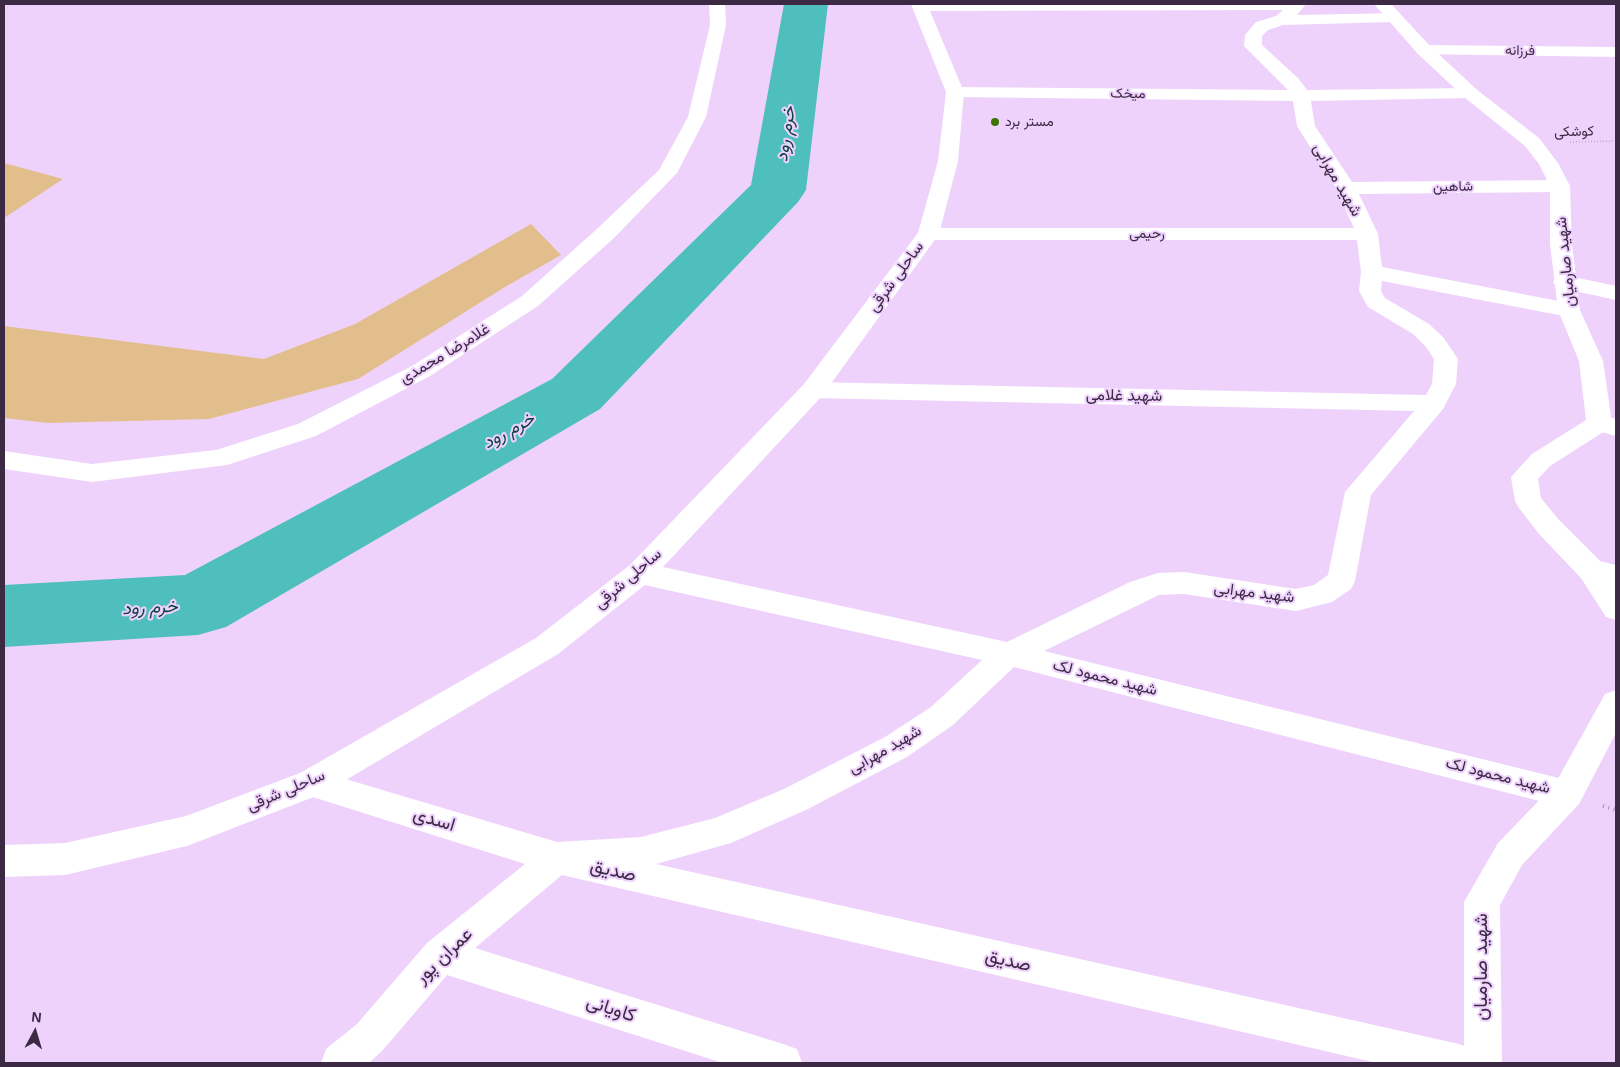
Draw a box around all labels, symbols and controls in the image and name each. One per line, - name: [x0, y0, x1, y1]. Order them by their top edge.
- street label: فرزانه: [1505, 42, 1535, 60]
- street label: میخک: [1110, 85, 1146, 103]
- water label: خرم رود: [771, 105, 801, 163]
- place label: مستر برد: [1005, 114, 1054, 130]
- marker: مستر برد: [989, 116, 1001, 128]
- street label: کوشکی: [1554, 123, 1594, 141]
- street label: شهید مهرابی: [1308, 140, 1366, 220]
- street label: شاهين: [1433, 178, 1473, 196]
- street label: شهید صارمیان: [1552, 216, 1580, 308]
- street label: رحیمی: [1129, 226, 1165, 242]
- street label: ساحلی شرقی: [864, 238, 928, 316]
- street label: غلامرضا محمدی: [396, 320, 494, 388]
- street label: شهید غلامی: [1086, 386, 1162, 406]
- water label: خرم رود: [479, 408, 539, 454]
- street label: ساحلی شرقی: [590, 545, 666, 613]
- street label: شهید مهرابی: [1213, 579, 1295, 607]
- water label: خرم رود: [122, 596, 178, 620]
- street label: شهید محمود لک: [1051, 656, 1159, 700]
- street label: شهید مهرابی: [845, 721, 925, 779]
- street label: شهید محمود لک: [1444, 754, 1552, 798]
- street label: ساحلی شرقی: [244, 766, 328, 816]
- street label: اسدی: [410, 803, 458, 837]
- street label: صدیق: [588, 855, 638, 887]
- street label: شهید صارمیان: [1471, 913, 1493, 1021]
- street label: عمران پور: [410, 923, 478, 989]
- street label: صدیق: [983, 945, 1033, 977]
- street label: کاویانی: [583, 990, 639, 1028]
- north arrow: [10, 1007, 60, 1057]
- text: N: [31, 1009, 42, 1026]

